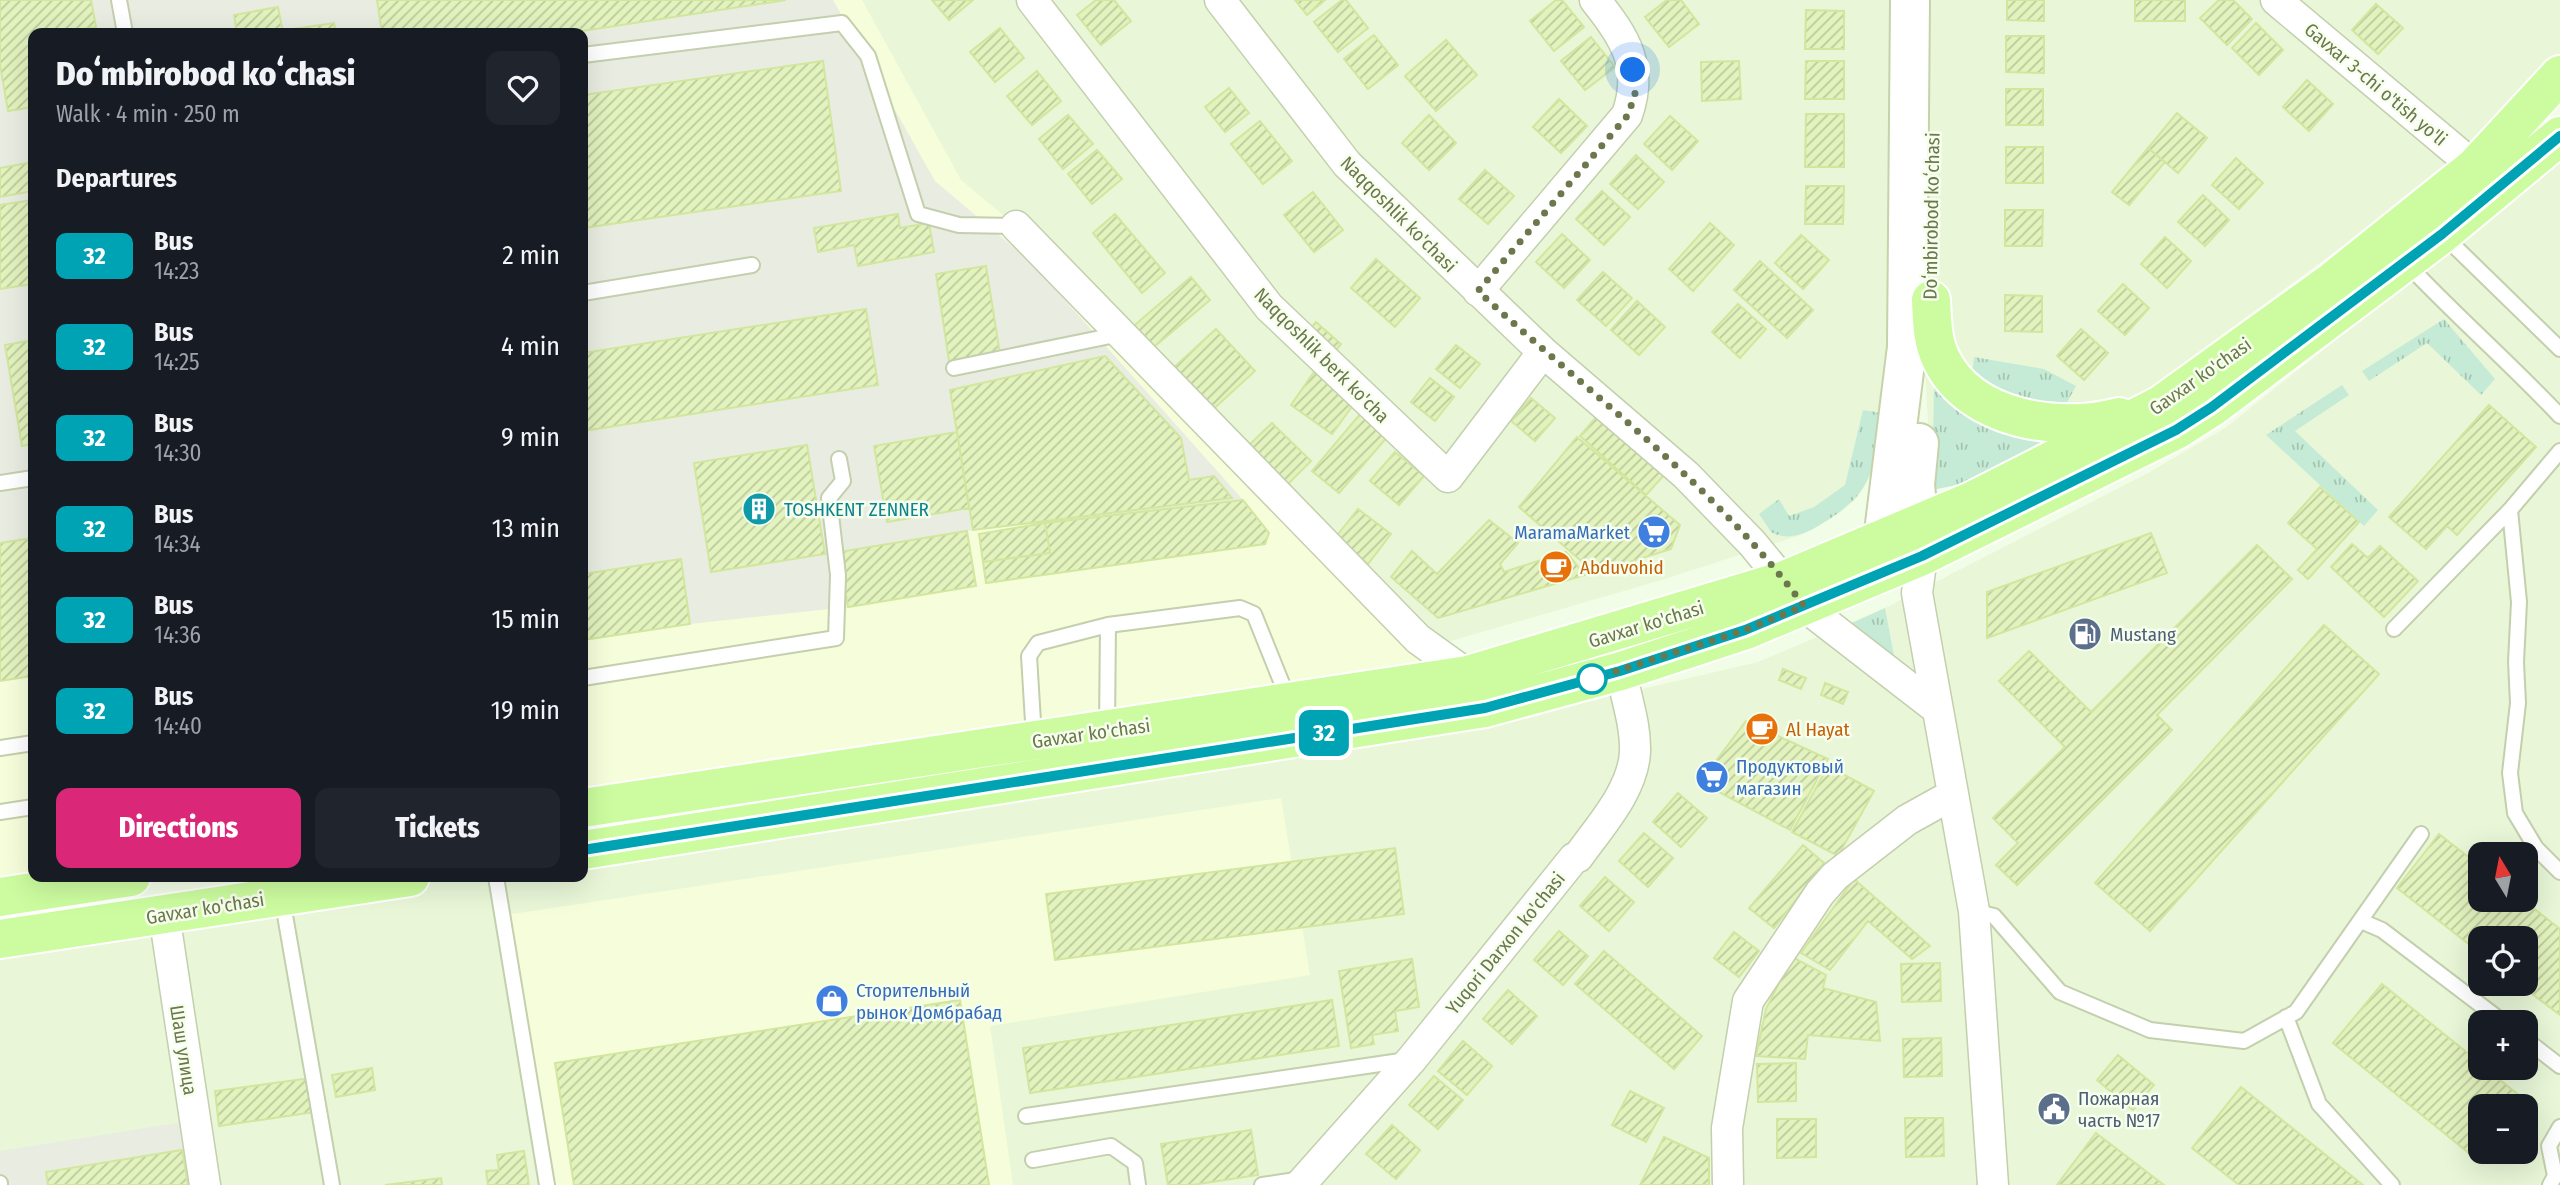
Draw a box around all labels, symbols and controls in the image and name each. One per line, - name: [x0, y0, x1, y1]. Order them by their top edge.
- street label: Gavxar 3-chi o'tish yo'li: [2300, 18, 2452, 151]
- button: heart: [486, 51, 560, 125]
- your location: [1615, 52, 1650, 87]
- text: Doʻmbirobod koʻchasi: [56, 54, 355, 94]
- text: Walk · 4 min · 250 m: [56, 100, 240, 128]
- street label: Doʻmbirobod koʻchasi: [1919, 132, 1944, 300]
- street label: Naqqoshlik ko'chasi: [1336, 151, 1462, 277]
- text: Departures: [56, 163, 177, 194]
- text: Bus: [154, 226, 193, 257]
- text: 2 min: [502, 240, 560, 271]
- text: 32: [83, 242, 106, 270]
- text: 14:23: [154, 257, 199, 285]
- street label: Naqqoshlik berk ko'cha: [1249, 283, 1394, 428]
- text: Bus: [154, 317, 193, 348]
- text: 4 min: [501, 331, 560, 362]
- text: 32: [83, 333, 106, 361]
- street label: Gavxar ko'chasi: [2145, 333, 2256, 420]
- text: 14:25: [154, 348, 200, 376]
- text: Bus: [154, 408, 193, 439]
- text: 9 min: [501, 422, 560, 453]
- text: 32: [83, 424, 106, 452]
- text: 14:30: [154, 439, 202, 467]
- building icon: TOSHKENT ZENNER: [740, 490, 778, 528]
- place label: TOSHKENT ZENNER: [784, 498, 929, 521]
- text: Bus: [154, 499, 193, 530]
- text: 13 min: [492, 513, 560, 544]
- supermarket icon: MaramaMarket: [1635, 513, 1673, 551]
- text: 32: [83, 515, 106, 543]
- place label: MaramaMarket: [1514, 521, 1631, 544]
- text: 14:34: [154, 530, 201, 558]
- cafe icon: Abduvohid: [1537, 548, 1575, 586]
- place label: Abduvohid: [1580, 556, 1664, 579]
- text: Bus: [154, 590, 193, 621]
- street label: Gavxar ko'chasi: [1586, 596, 1706, 653]
- text: 15 min: [492, 604, 560, 635]
- text: 32: [83, 606, 106, 634]
- fuel station icon: Mustang: [2066, 615, 2104, 653]
- text: 14:36: [154, 621, 201, 649]
- place label: Mustang: [2110, 623, 2176, 646]
- unlabelled marker: [1577, 664, 1607, 694]
- text: Bus: [154, 681, 193, 712]
- text: 19 min: [491, 695, 560, 726]
- text: 32: [83, 697, 106, 725]
- line badge: 32: [1292, 710, 1356, 756]
- cafe icon: Al Hayat: [1743, 710, 1781, 748]
- text: 14:40: [154, 712, 202, 740]
- street label: Gavxar ko'chasi: [1030, 714, 1152, 753]
- place label: Al Hayat: [1786, 718, 1851, 741]
- text: 32: [1313, 719, 1335, 747]
- place label: Продуктовый магазин: [1736, 755, 1844, 800]
- supermarket icon: Продуктовый магазин: [1693, 758, 1731, 796]
- button: Directions: [56, 788, 301, 868]
- button: Tickets: [315, 788, 560, 868]
- north arrow: [2468, 842, 2538, 912]
- map controls: [2468, 842, 2538, 1164]
- street label: Yuqori Darxon ko'chasi: [1441, 868, 1570, 1019]
- street label: Gavxar ko'chasi: [144, 888, 266, 929]
- button: locate: [2468, 926, 2538, 996]
- place label: Сторительный рынок Домбрабад: [856, 979, 1002, 1024]
- shop icon: Сторительный рынок Домбрабад: [813, 982, 851, 1020]
- street label: Шаш улица: [165, 1004, 202, 1097]
- button: +: [2468, 1010, 2538, 1080]
- place label: Пожарная часть №17: [2078, 1087, 2160, 1132]
- public building icon: Пожарная часть №17: [2035, 1090, 2073, 1128]
- button: −: [2468, 1094, 2538, 1164]

